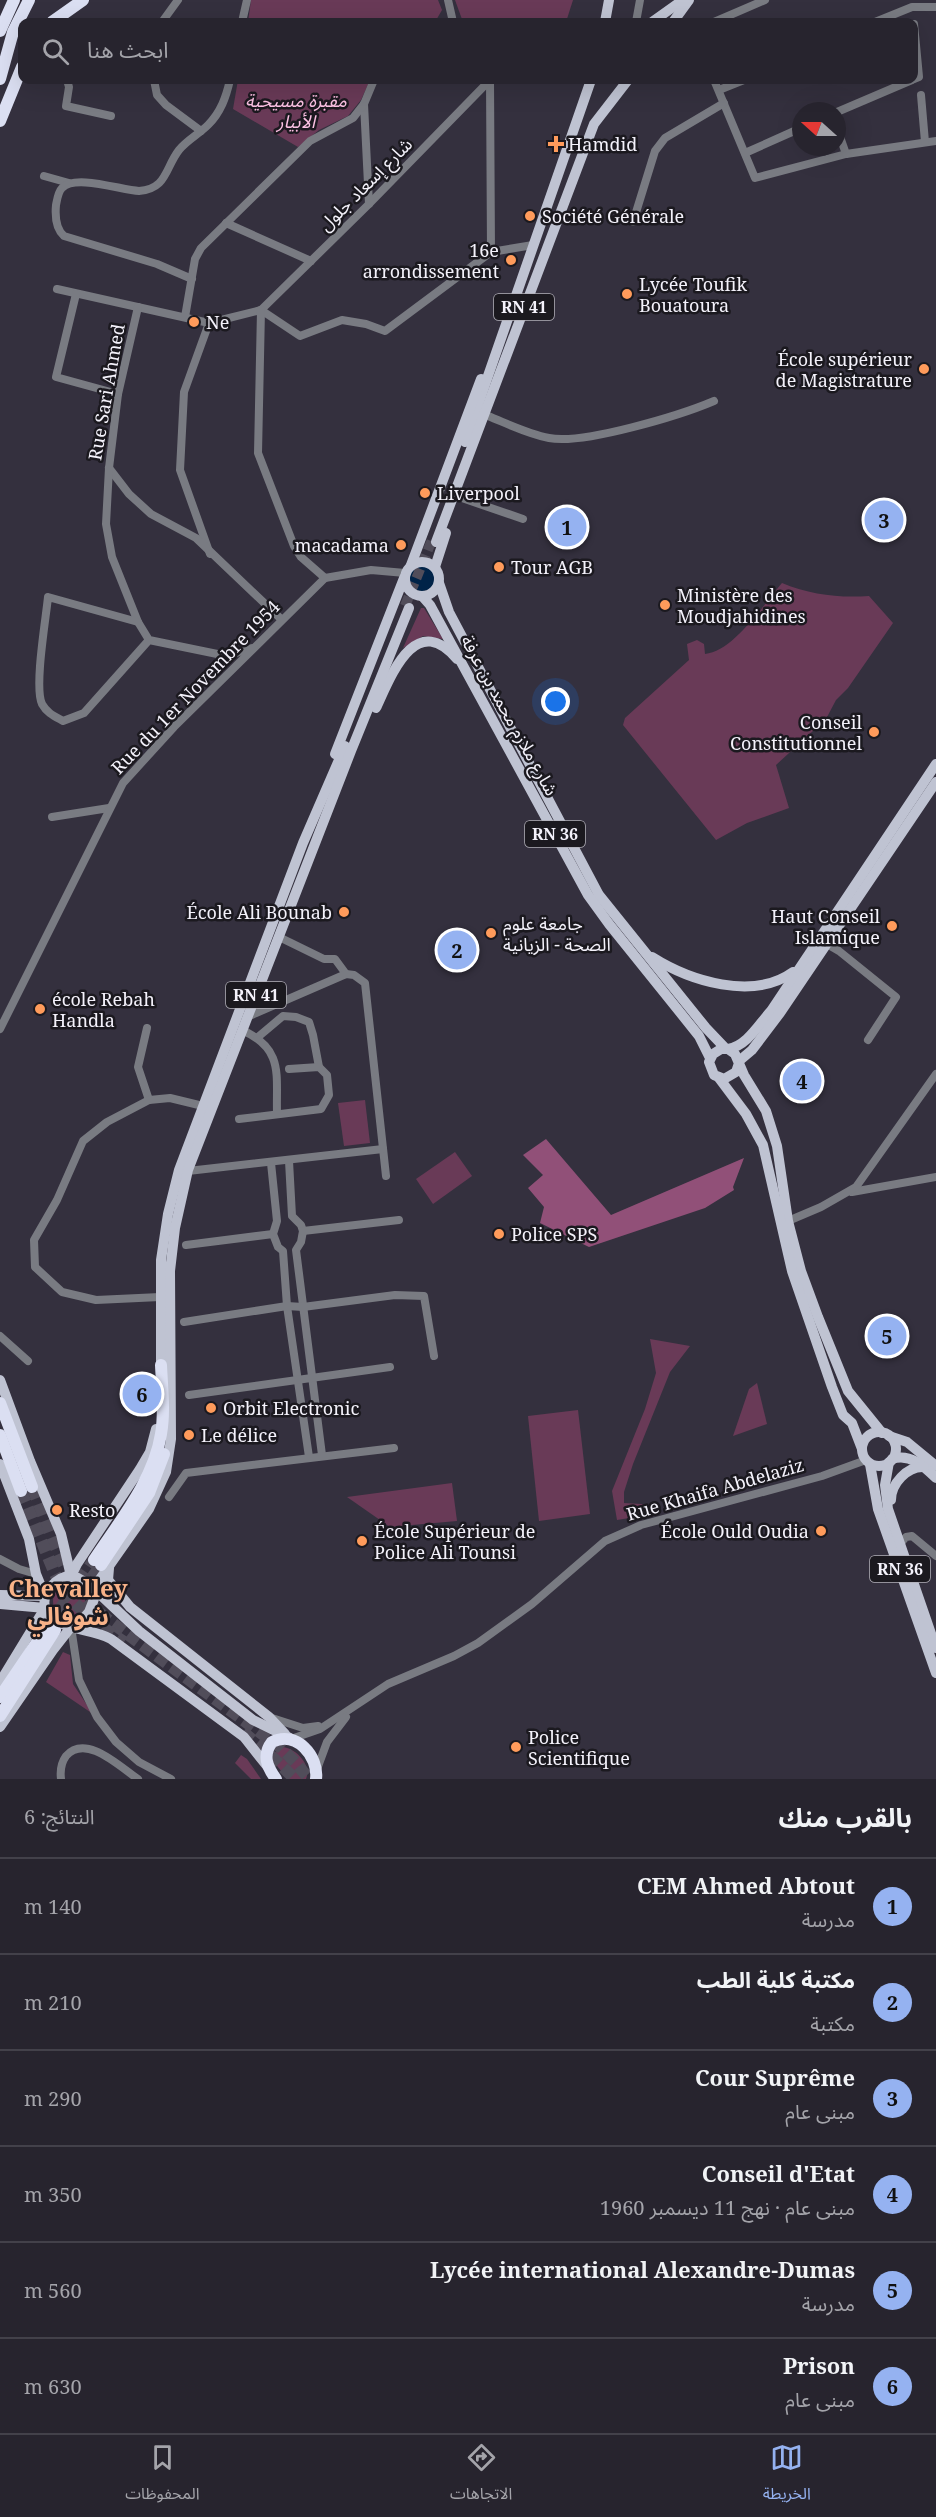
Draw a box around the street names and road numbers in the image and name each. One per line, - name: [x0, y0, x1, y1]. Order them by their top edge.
- street label: شارع إسعاد جلول: [313, 132, 419, 238]
- road number: RN 41: [494, 294, 554, 320]
- street label: Rue Sari Ahmed: [82, 322, 130, 462]
- street label: Rue du 1er Novembre 1954: [105, 595, 285, 779]
- street label: شارع ملازم محمد بن عرفة: [453, 630, 564, 801]
- road number: RN 36: [525, 821, 585, 847]
- road number: RN 41: [226, 982, 286, 1008]
- street label: Rue Khaifa Abdelaziz: [624, 1452, 806, 1526]
- road number: RN 36: [870, 1556, 930, 1582]

